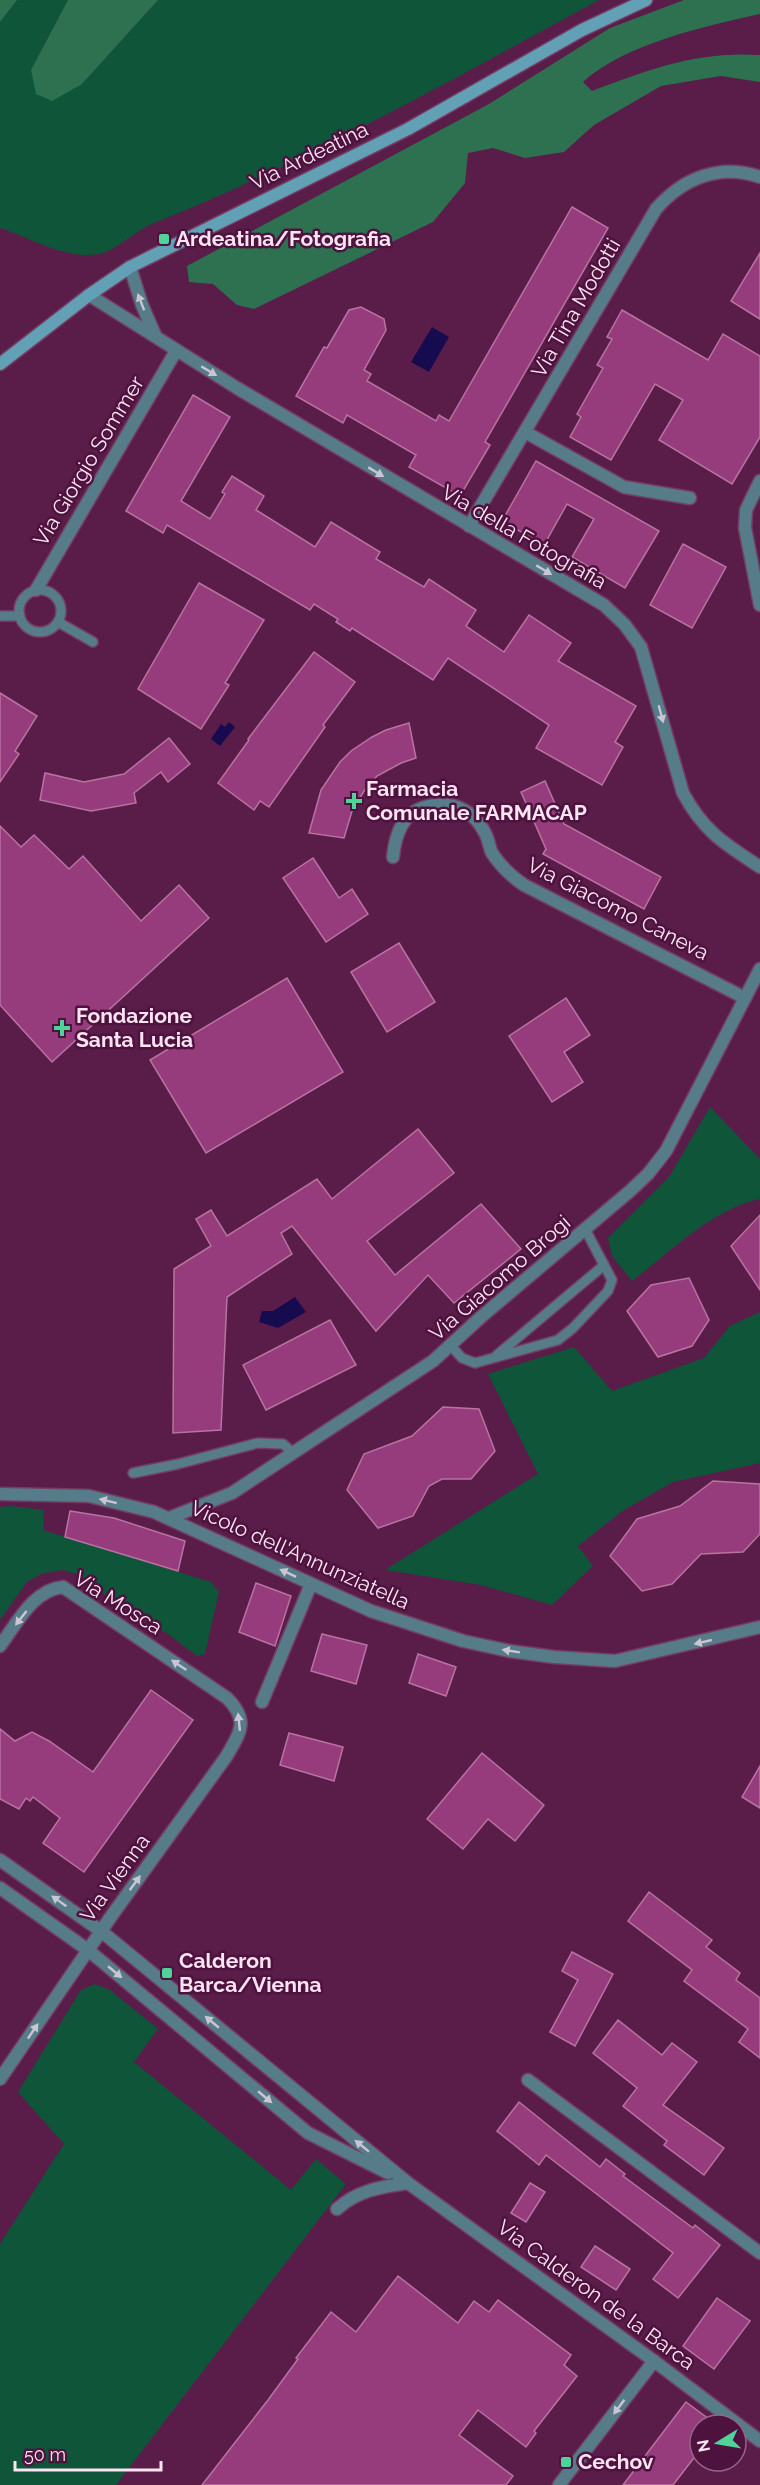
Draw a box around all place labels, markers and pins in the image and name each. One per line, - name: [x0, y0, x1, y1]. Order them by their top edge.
- place label: Ardeatina/Fotografia: [176, 226, 391, 251]
- marker: Ardeatina/Fotografia: [157, 232, 171, 246]
- place label: Farmacia Comunale FARMACAP: [366, 776, 587, 825]
- marker: Farmacia Comunale FARMACAP: [347, 794, 361, 808]
- place label: Fondazione Santa Lucia: [76, 1003, 193, 1052]
- marker: Fondazione Santa Lucia: [53, 1019, 71, 1037]
- place label: Calderon Barca/Vienna: [179, 1948, 322, 1997]
- marker: Calderon Barca/Vienna: [160, 1966, 174, 1980]
- place label: Cechov: [578, 2449, 654, 2474]
- marker: Cechov: [559, 2455, 573, 2469]

